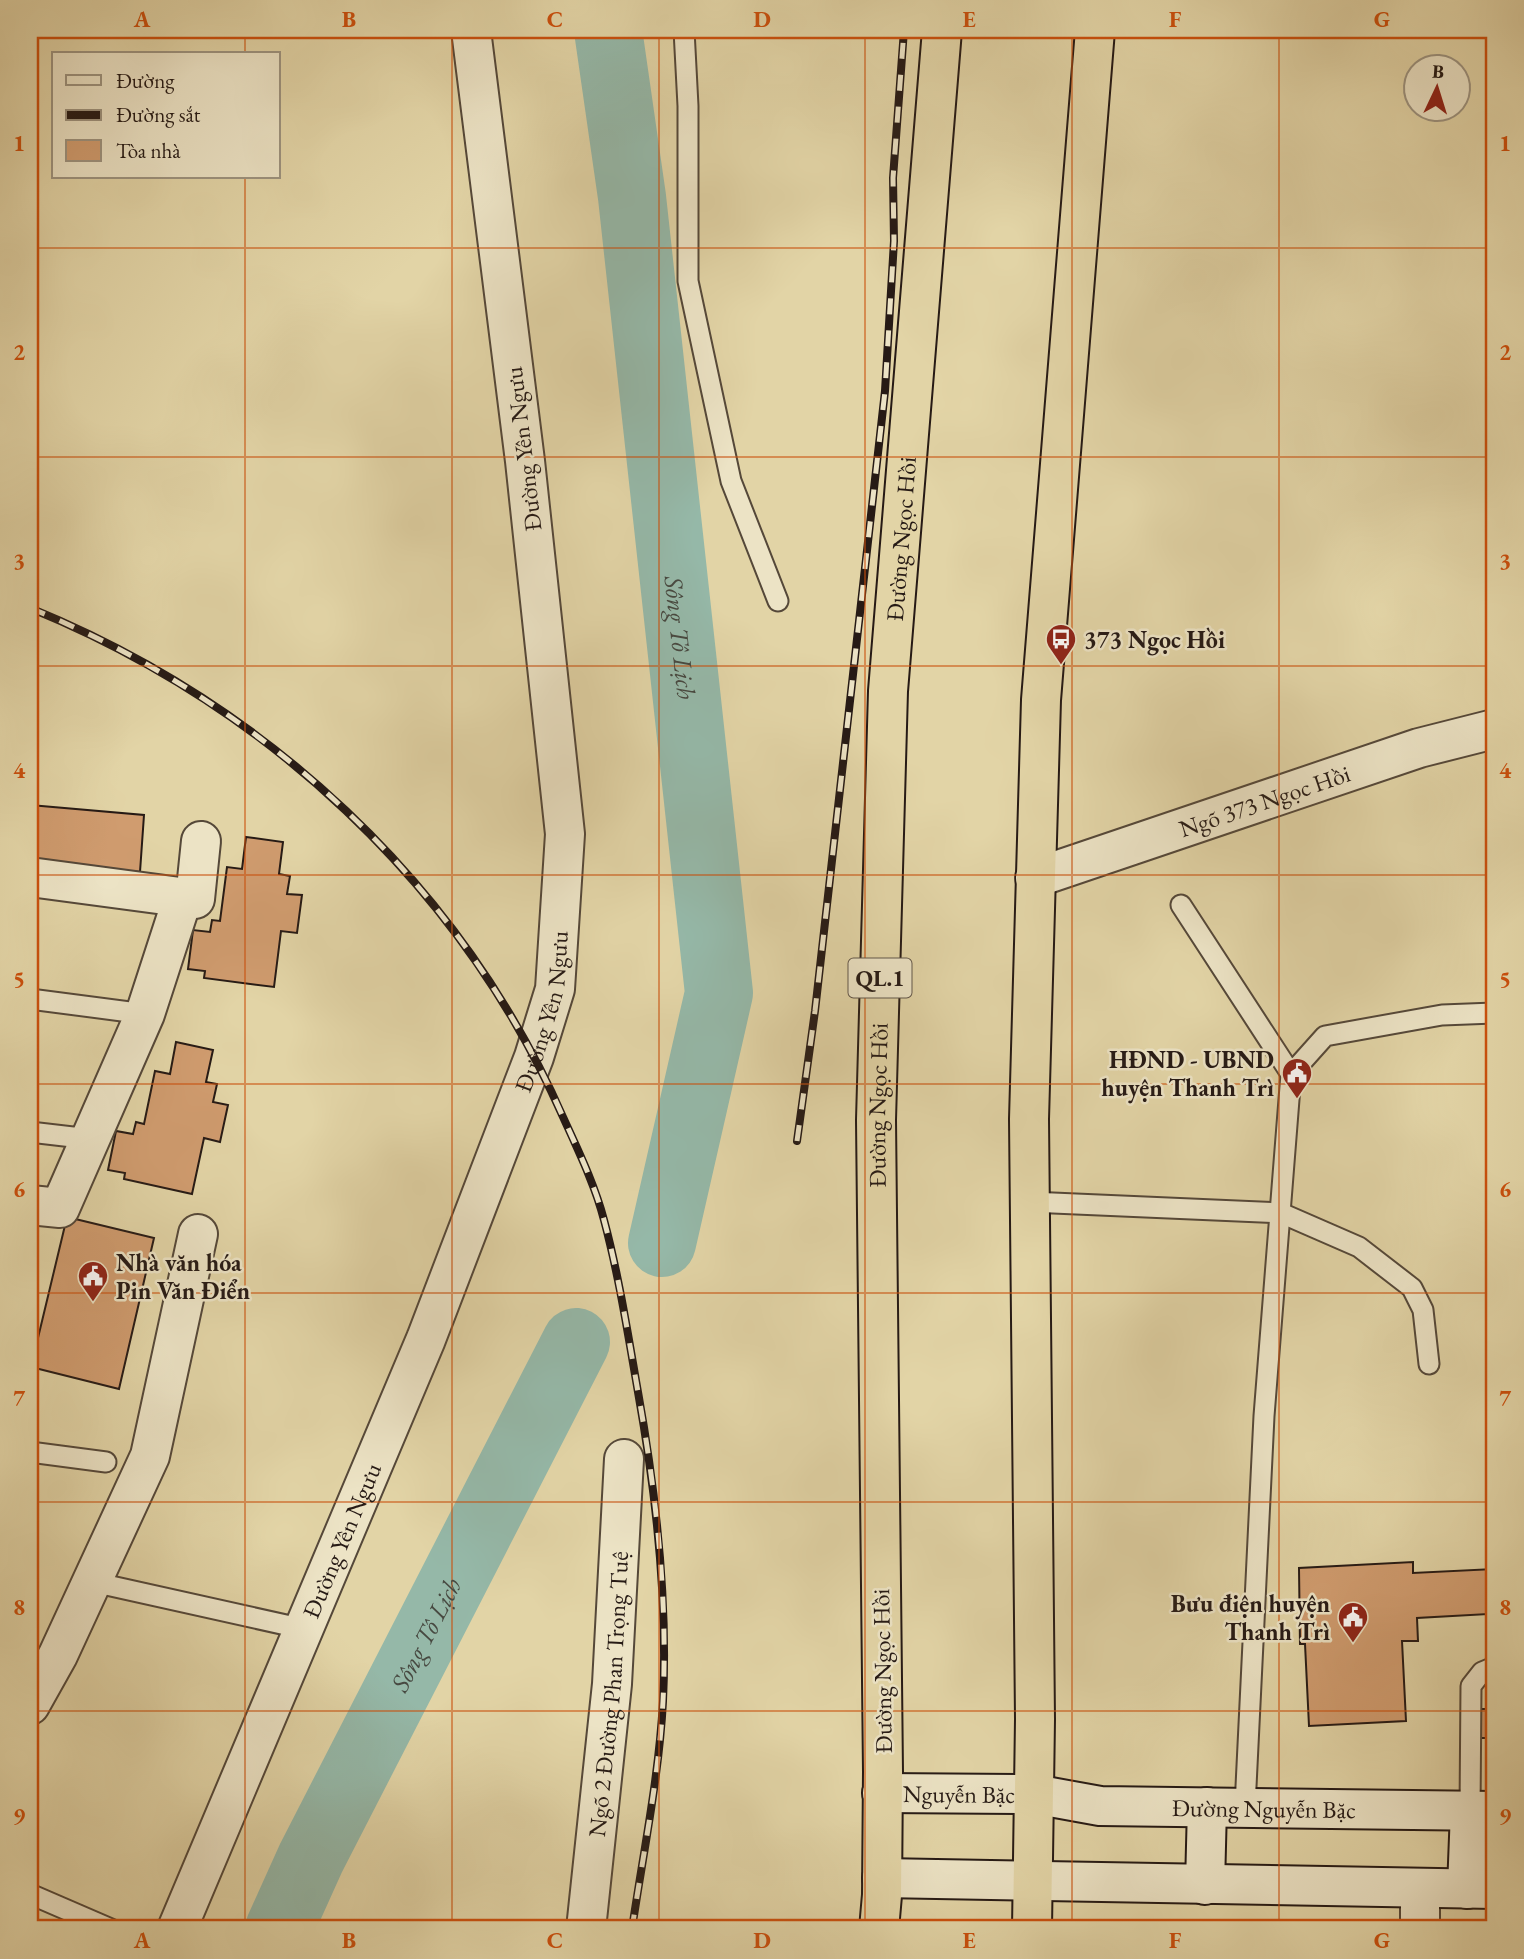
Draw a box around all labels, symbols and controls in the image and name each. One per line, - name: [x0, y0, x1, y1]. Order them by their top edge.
- text: A: [133, 4, 151, 34]
- text: B: [342, 4, 356, 34]
- text: C: [547, 4, 563, 34]
- text: D: [753, 4, 771, 34]
- text: E: [962, 4, 976, 34]
- text: F: [1169, 4, 1182, 34]
- text: G: [1374, 4, 1390, 34]
- legend: [52, 52, 280, 178]
- north arrow: [1402, 52, 1472, 122]
- text: B: [1431, 59, 1445, 84]
- text: Đường: [116, 67, 175, 94]
- text: Đường sắt: [116, 101, 201, 128]
- text: 1: [13, 128, 25, 158]
- text: 1: [1499, 128, 1511, 158]
- text: Tòa nhà: [116, 137, 181, 164]
- text: 2: [13, 337, 25, 367]
- text: 2: [1499, 337, 1511, 367]
- street label: Đường Yên Ngưu: [497, 365, 548, 533]
- street label: Đường Ngọc Hồi: [878, 455, 923, 622]
- text: 3: [13, 546, 25, 576]
- text: 3: [1499, 546, 1511, 576]
- water label: Sông Tô Lịch: [656, 573, 704, 701]
- bus stop icon: 373 Ngọc Hồi: [1044, 622, 1078, 666]
- place label: 373 Ngọc Hồi: [1084, 624, 1225, 656]
- text: 4: [13, 755, 26, 785]
- text: 4: [1499, 755, 1512, 785]
- street label: Ngõ 373 Ngọc Hồi: [1175, 757, 1354, 844]
- street label: Đường Yên Ngưu: [507, 929, 574, 1096]
- road number: QL.1: [848, 959, 912, 998]
- text: 5: [13, 964, 25, 994]
- text: 5: [1499, 964, 1511, 994]
- street label: Đường Ngọc Hồi: [860, 1022, 894, 1188]
- place label: HĐND - UBND huyện Thanh Trì: [1101, 1044, 1274, 1104]
- public building icon: HĐND - UBND huyện Thanh Trì: [1280, 1056, 1314, 1100]
- text: 6: [13, 1174, 25, 1204]
- text: 6: [1499, 1174, 1511, 1204]
- place label: Nhà văn hóa Pin Văn Điển: [116, 1247, 251, 1306]
- public building icon: Nhà văn hóa Pin Văn Điển: [76, 1259, 110, 1303]
- text: 7: [13, 1383, 26, 1413]
- text: 7: [1499, 1383, 1512, 1413]
- street label: Đường Yên Ngưu: [295, 1458, 388, 1623]
- street label: Ngõ 2 Đường Phan Trọng Tuệ: [580, 1550, 635, 1838]
- water label: Sông Tô Lịch: [382, 1572, 469, 1698]
- street label: Đường Ngọc Hồi: [865, 1588, 899, 1754]
- place label: Bưu điện huyện Thanh Trì: [1171, 1588, 1330, 1647]
- text: 8: [13, 1592, 25, 1622]
- text: 8: [1499, 1592, 1511, 1622]
- public building icon: Bưu điện huyện Thanh Trì: [1336, 1600, 1370, 1644]
- street label: Nguyễn Bặc: [903, 1778, 1015, 1809]
- street label: Đường Nguyễn Bặc: [1172, 1791, 1356, 1825]
- text: 9: [13, 1801, 25, 1831]
- text: 9: [1499, 1801, 1511, 1831]
- text: A: [133, 1925, 151, 1955]
- text: B: [342, 1925, 356, 1955]
- text: C: [547, 1925, 563, 1955]
- text: D: [753, 1925, 771, 1955]
- text: E: [962, 1925, 976, 1955]
- text: F: [1169, 1925, 1182, 1955]
- text: G: [1374, 1925, 1390, 1955]

